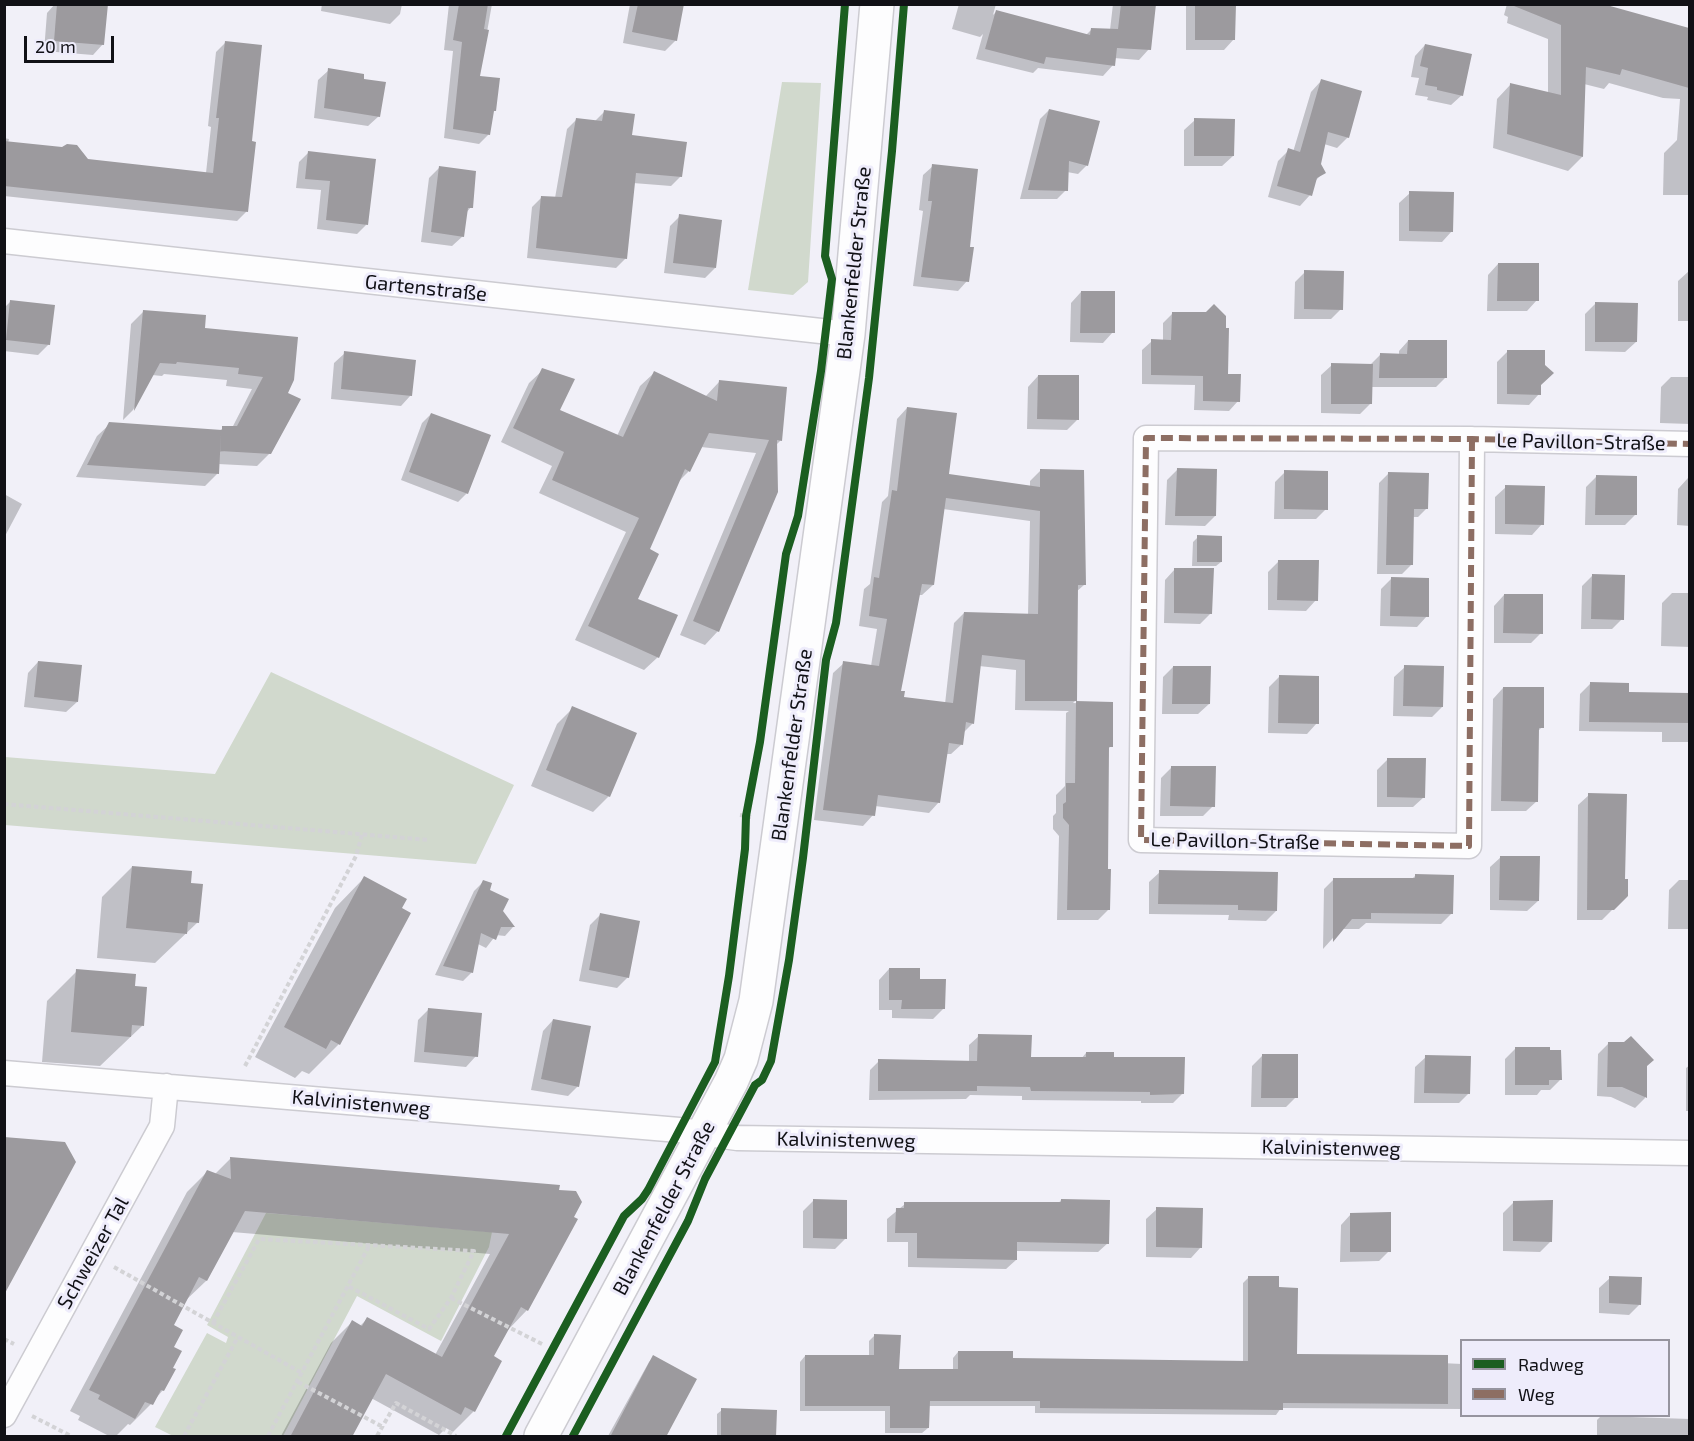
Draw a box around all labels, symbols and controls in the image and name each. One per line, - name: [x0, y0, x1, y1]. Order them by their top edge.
- scale bar: [27, 24, 117, 62]
- text: 20 m: [35, 35, 76, 57]
- street label: Blankenfelder Straße: [832, 165, 876, 361]
- street label: Gartenstraße: [364, 270, 488, 306]
- street label: Le Pavillon-Straße: [1496, 429, 1666, 455]
- street label: Blankenfelder Straße: [767, 647, 817, 843]
- street label: Le Pavillon-Straße: [1150, 828, 1320, 854]
- street label: Kalvinistenweg: [291, 1085, 431, 1121]
- street label: Blankenfelder Straße: [608, 1117, 720, 1299]
- street label: Kalvinistenweg: [776, 1127, 916, 1153]
- street label: Kalvinistenweg: [1261, 1135, 1401, 1161]
- street label: Schweizer Tal: [52, 1193, 134, 1313]
- legend: [1460, 1339, 1670, 1417]
- text: Radweg: [1518, 1353, 1584, 1375]
- text: Weg: [1518, 1383, 1554, 1405]

